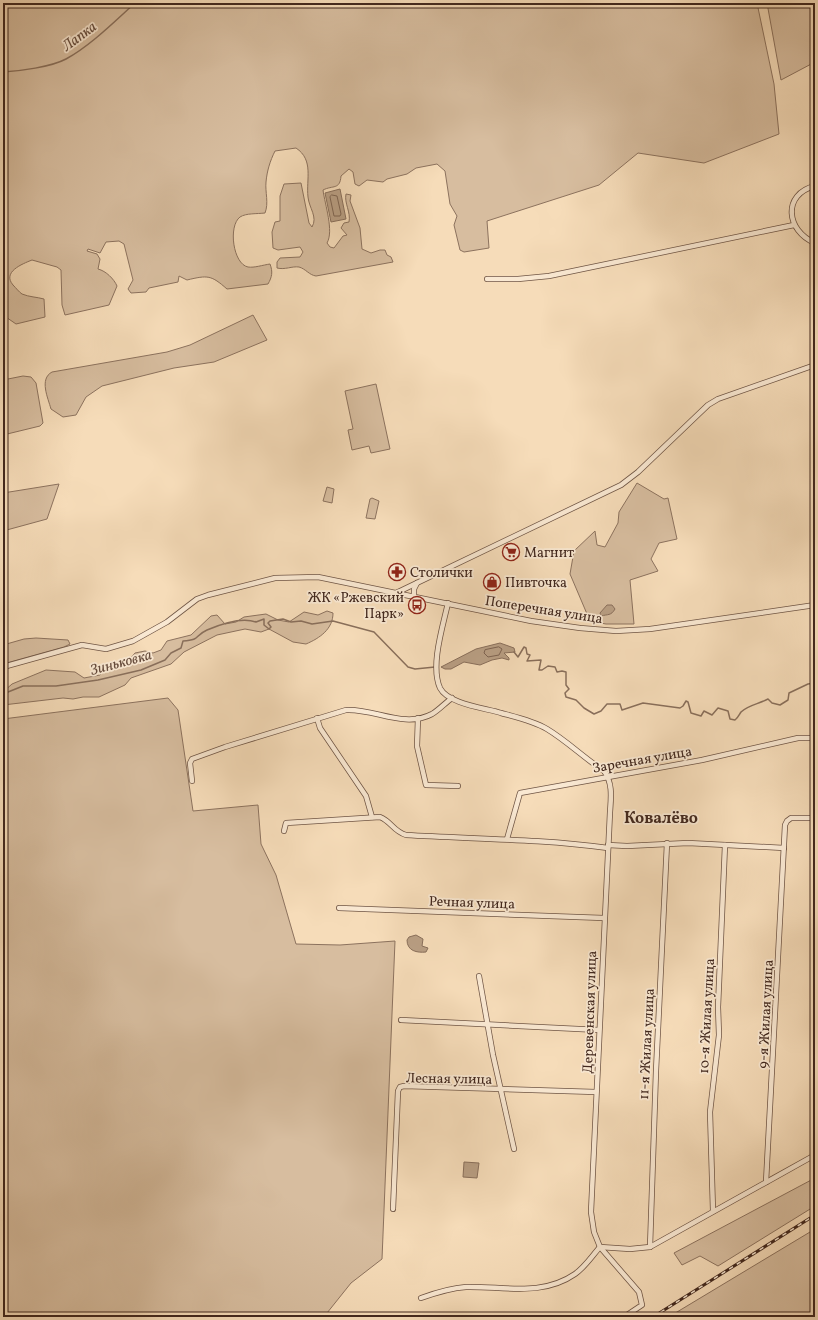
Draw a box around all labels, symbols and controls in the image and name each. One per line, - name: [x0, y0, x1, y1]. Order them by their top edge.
- water label: Лапка: [57, 17, 102, 58]
- supermarket icon: Магнит: [501, 542, 521, 562]
- place label: Магнит: [524, 544, 574, 563]
- pharmacy icon: Столички: [387, 562, 407, 582]
- place label: Столички: [410, 564, 473, 583]
- shop icon: Пивточка: [482, 572, 502, 592]
- place label: Пивточка: [505, 574, 567, 593]
- place label: ЖК «Ржевский Парк»: [308, 589, 404, 624]
- street label: Поперечная улица: [484, 592, 604, 629]
- bus stop icon: ЖК «Ржевский Парк»: [407, 595, 427, 615]
- water label: Зиньковка: [87, 645, 154, 682]
- street label: Заречная улица: [591, 742, 694, 779]
- district label: Ковалёво: [624, 808, 698, 830]
- street label: Речная улица: [429, 893, 515, 914]
- street label: Деревенская улица: [579, 950, 602, 1074]
- street label: 10-я Жилая улица: [695, 958, 720, 1074]
- street label: 9-я Жилая улица: [754, 959, 779, 1069]
- street label: 11-я Жилая улица: [635, 988, 660, 1100]
- street label: Лесная улица: [406, 1069, 492, 1090]

